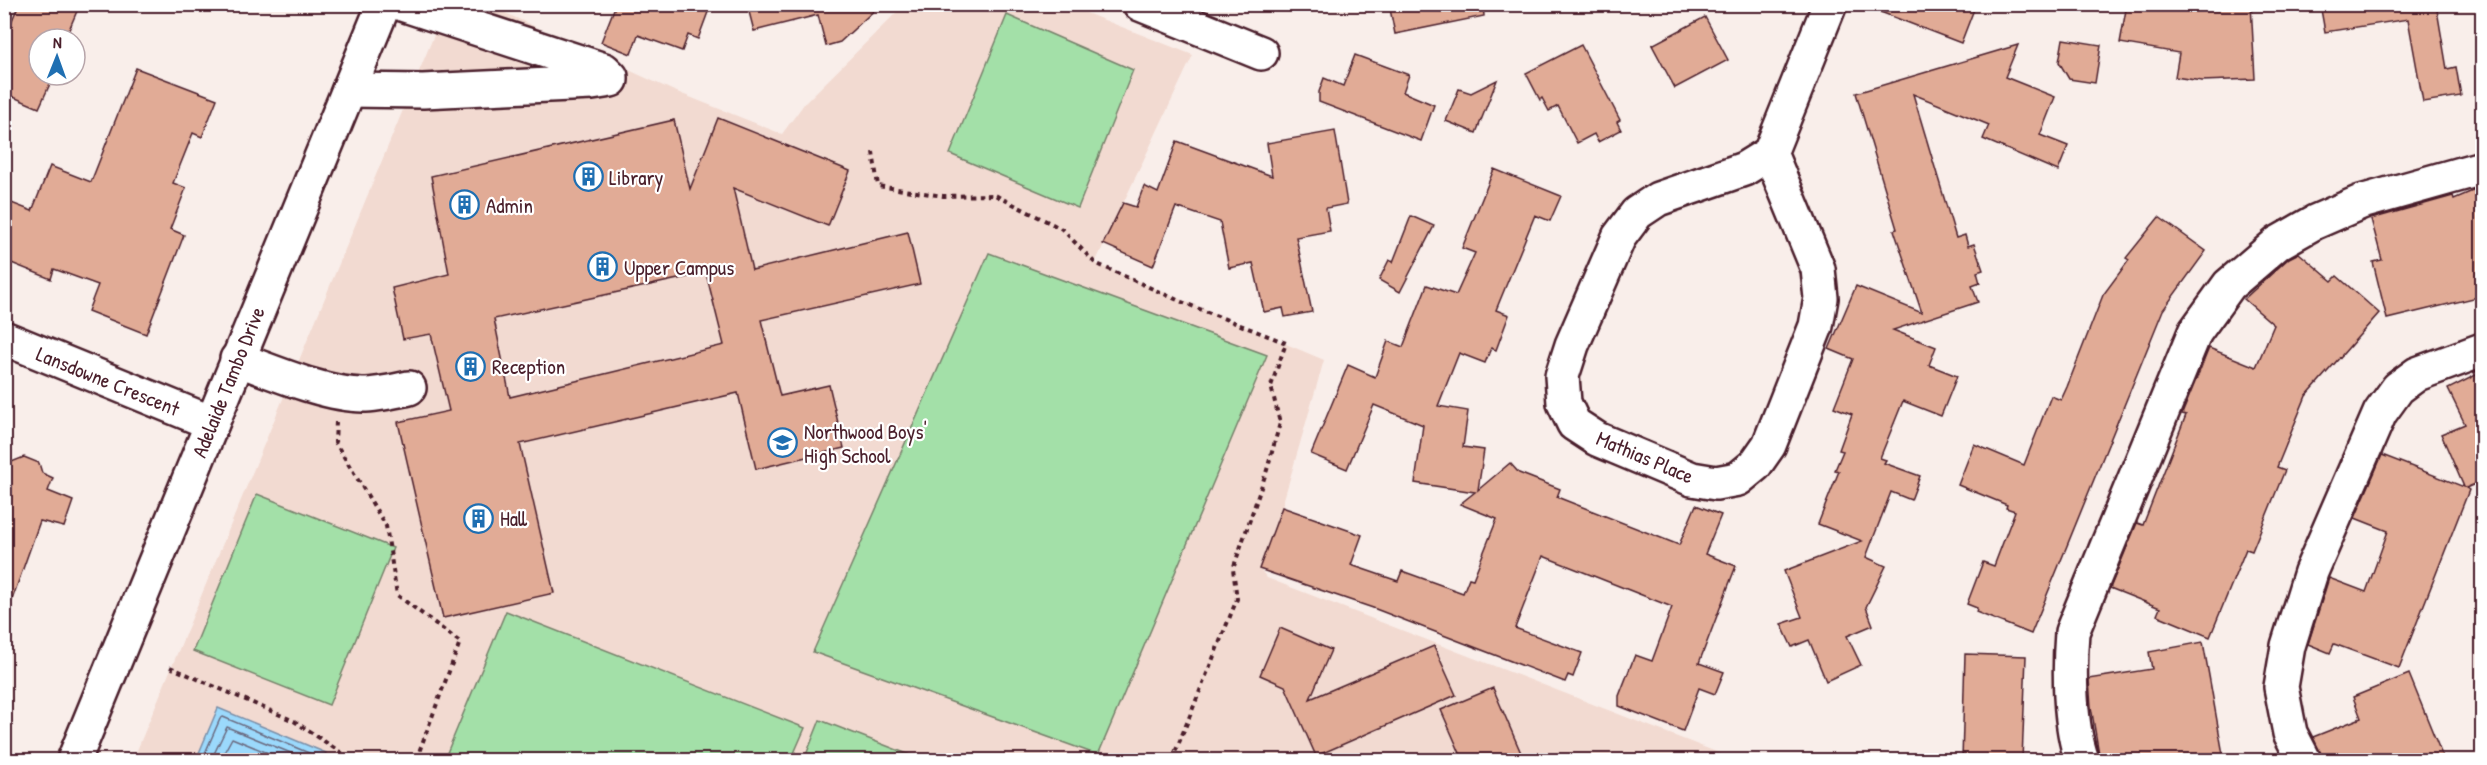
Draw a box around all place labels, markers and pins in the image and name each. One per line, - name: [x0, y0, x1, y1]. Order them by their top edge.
- building icon: Library: [572, 161, 604, 193]
- place label: Library: [609, 163, 664, 192]
- building icon: Admin: [449, 189, 481, 221]
- place label: Admin: [486, 191, 533, 220]
- building icon: Upper Campus: [587, 251, 619, 283]
- place label: Upper Campus: [624, 253, 734, 282]
- building icon: Reception: [455, 350, 487, 382]
- place label: Reception: [492, 352, 565, 381]
- place label: Northwood Boys' High School: [804, 417, 927, 470]
- school or university icon: Northwood Boys' High School: [767, 427, 799, 459]
- building icon: Hall: [463, 502, 495, 534]
- place label: Hall: [500, 504, 528, 533]

